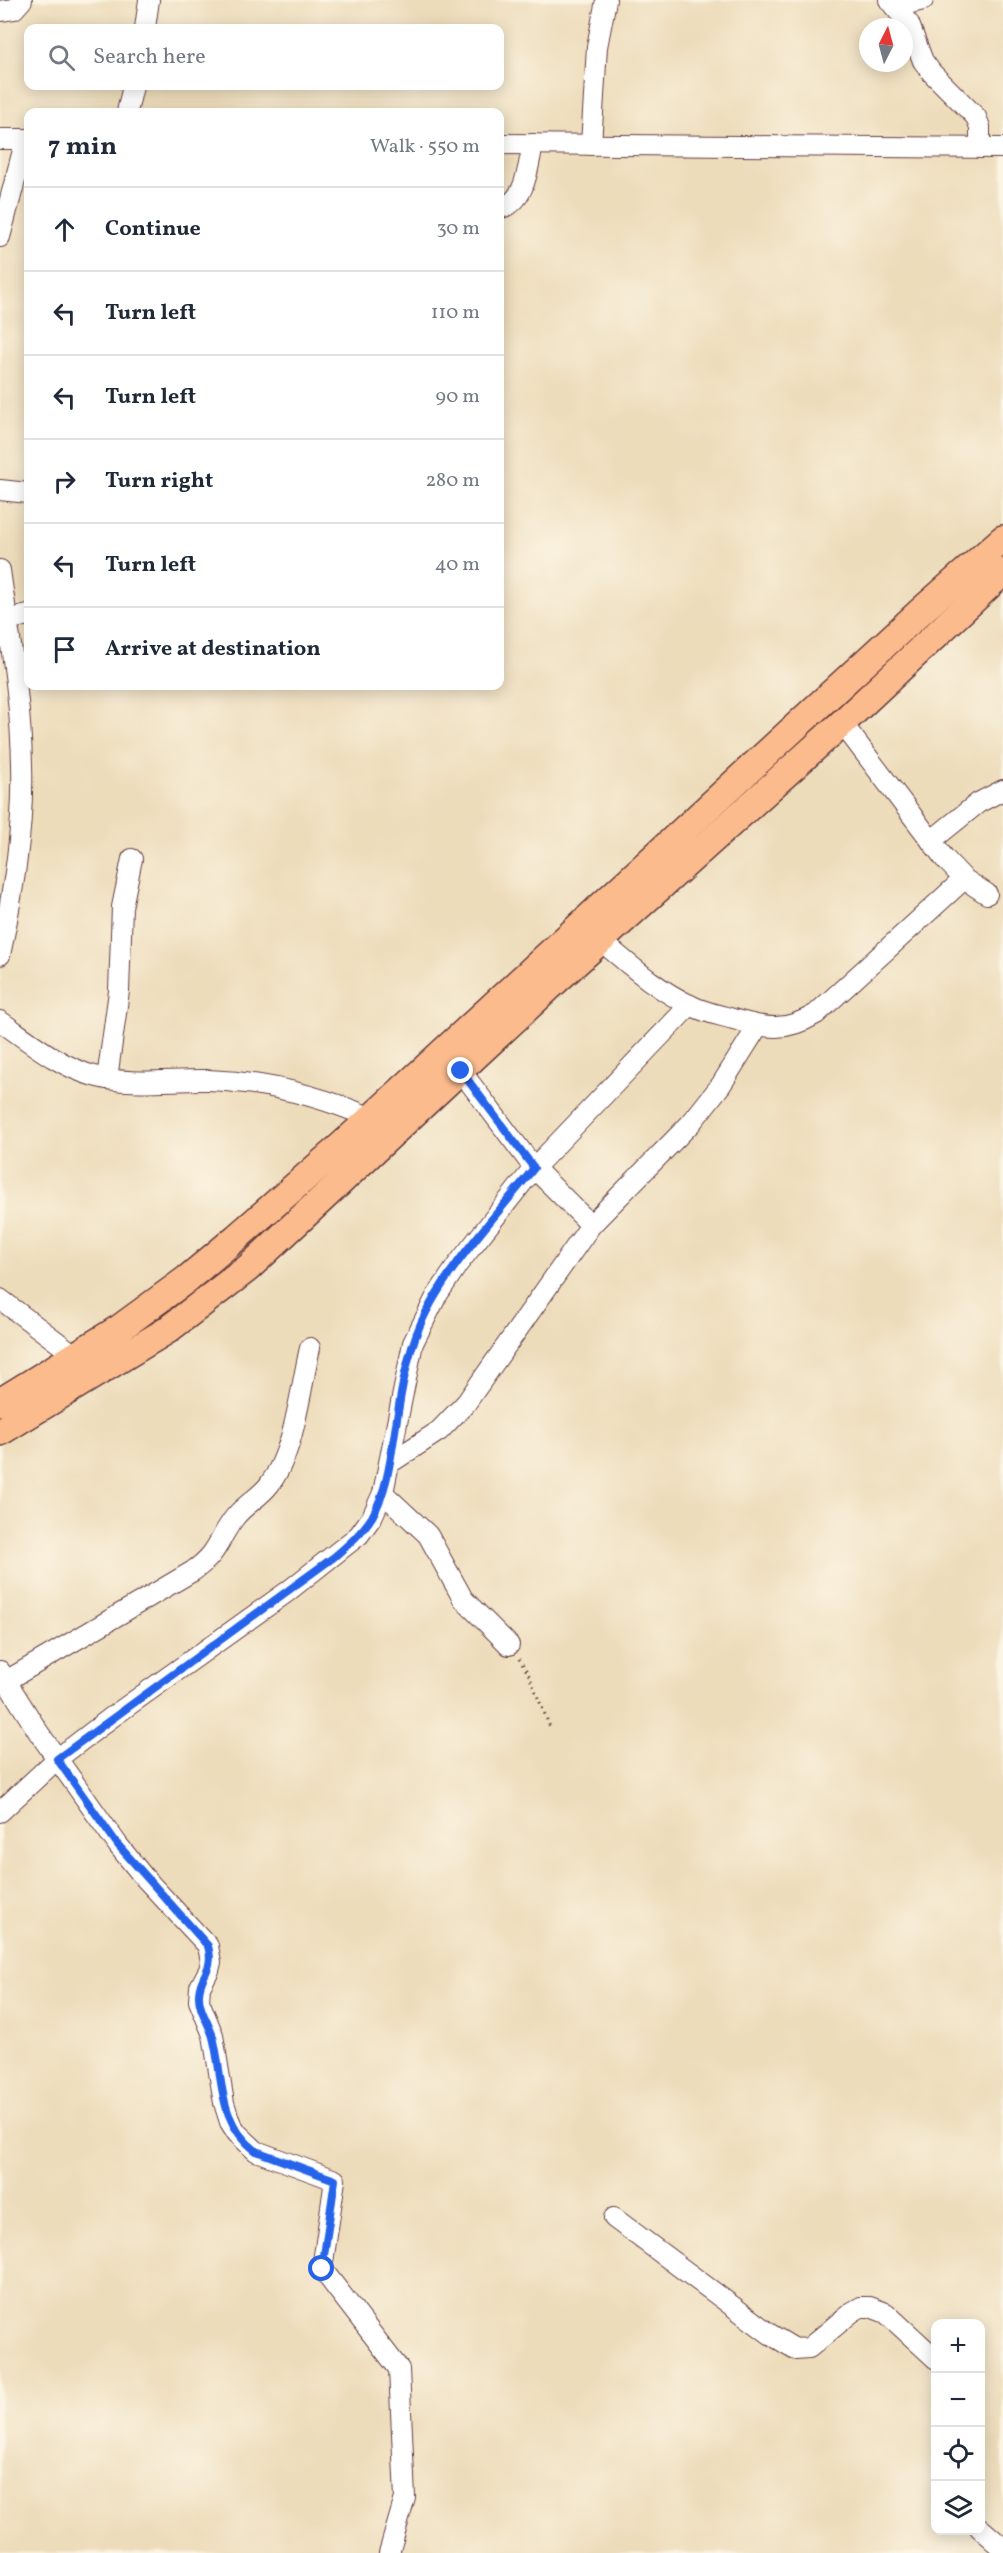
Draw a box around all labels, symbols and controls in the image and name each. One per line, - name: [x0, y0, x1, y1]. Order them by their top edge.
- north arrow: [859, 18, 913, 72]
- search box: [24, 24, 504, 90]
- icon: search: [45, 41, 78, 74]
- text: Search here: [93, 42, 206, 73]
- text: 7 min: [48, 129, 117, 165]
- text: Walk · 550 m: [370, 133, 480, 161]
- icon: ahead: [48, 213, 81, 246]
- text: Continue: [105, 214, 201, 245]
- text: 30 m: [436, 215, 480, 243]
- icon: left: [48, 297, 81, 330]
- text: Turn left: [105, 298, 196, 329]
- text: 110 m: [431, 299, 480, 327]
- icon: left: [48, 381, 81, 414]
- text: Turn left: [105, 382, 196, 413]
- text: 90 m: [436, 383, 480, 411]
- icon: right: [48, 465, 81, 498]
- text: Turn right: [105, 466, 213, 497]
- text: 280 m: [425, 467, 480, 495]
- icon: left: [48, 549, 81, 582]
- text: Turn left: [105, 550, 196, 581]
- text: 40 m: [435, 551, 480, 579]
- icon: arrive: [48, 633, 81, 666]
- text: Arrive at destination: [105, 634, 321, 665]
- route end: [447, 1057, 473, 1083]
- route start: [308, 2255, 334, 2281]
- map controls: [931, 2319, 985, 2535]
- button: +: [931, 2319, 985, 2373]
- button: −: [931, 2373, 985, 2427]
- button: locate: [931, 2427, 985, 2481]
- button: layers: [931, 2481, 985, 2535]

